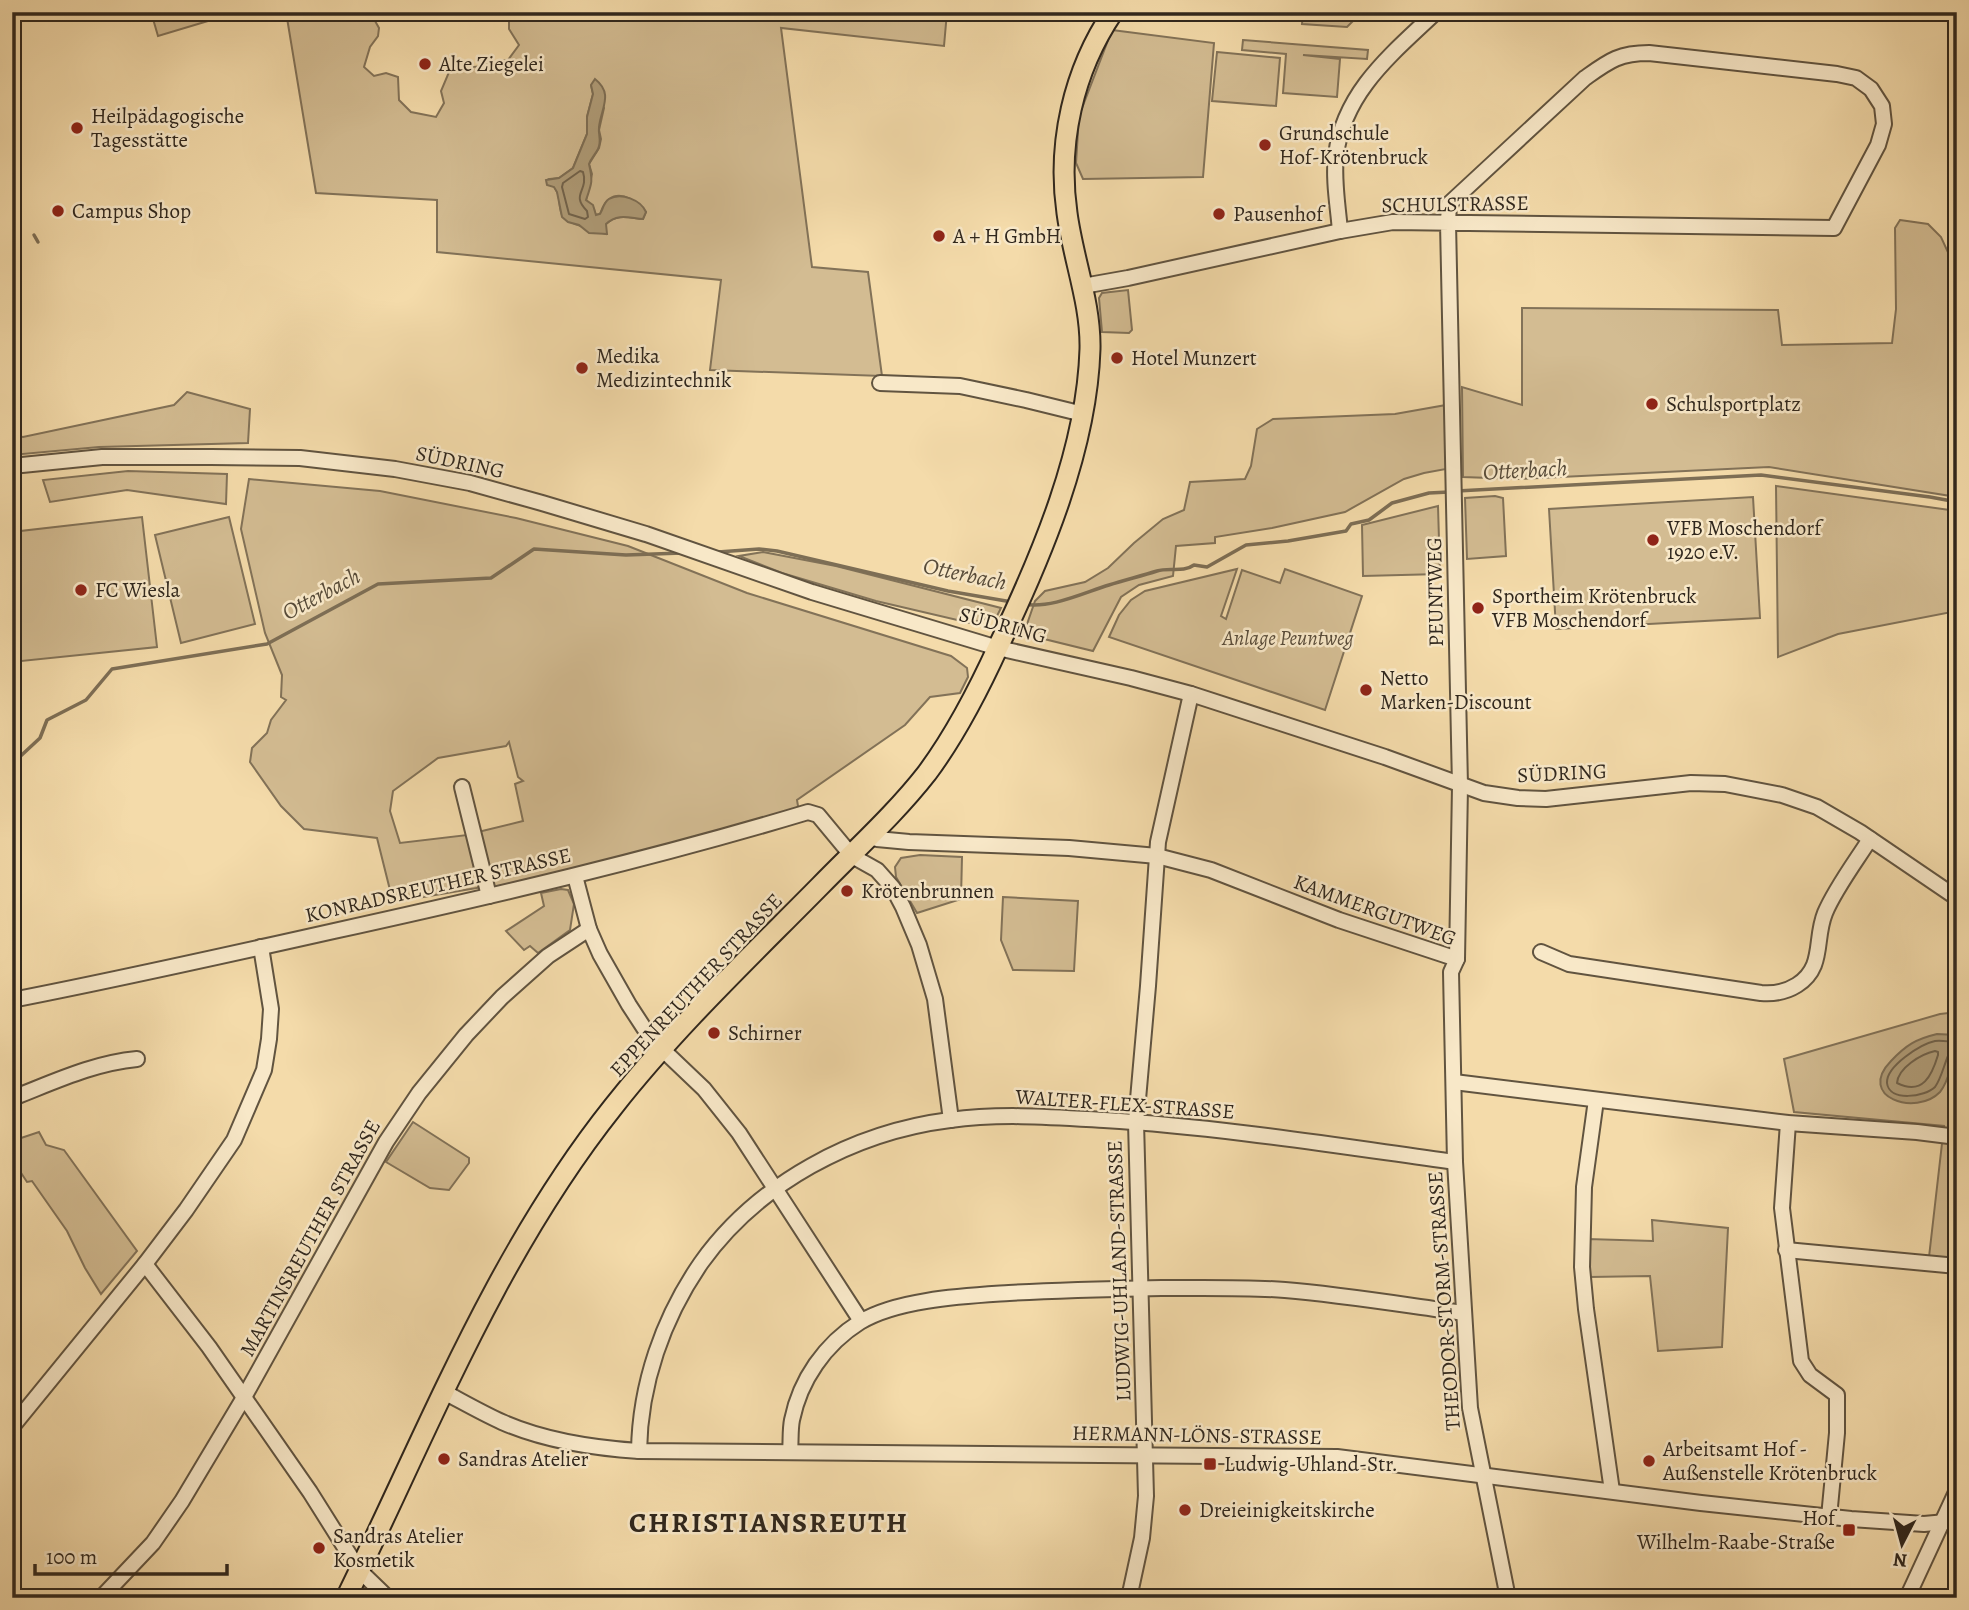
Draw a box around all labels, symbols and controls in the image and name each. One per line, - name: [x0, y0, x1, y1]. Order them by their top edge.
- place label: Alte Ziegelei: [438, 50, 544, 78]
- marker: Alte Ziegelei: [417, 56, 433, 72]
- place label: Heilpädagogische Tagesstätte: [91, 102, 244, 154]
- place label: Grundschule Hof-Krötenbruck: [1279, 119, 1428, 171]
- marker: Heilpädagogische Tagesstätte: [69, 120, 85, 136]
- marker: Grundschule Hof-Krötenbruck: [1257, 137, 1273, 153]
- street label: SCHULSTRASSE: [1381, 189, 1529, 219]
- place label: Campus Shop: [72, 197, 191, 225]
- place label: Pausenhof: [1233, 200, 1326, 228]
- marker: Campus Shop: [50, 203, 66, 219]
- marker: Pausenhof: [1211, 206, 1227, 222]
- place label: A + H GmbH: [952, 222, 1061, 250]
- marker: A + H GmbH: [931, 228, 947, 244]
- place label: Medika Medizintechnik: [596, 342, 732, 394]
- place label: Hotel Munzert: [1131, 344, 1257, 372]
- marker: Hotel Munzert: [1109, 350, 1125, 366]
- marker: Medika Medizintechnik: [574, 360, 590, 376]
- place label: Schulsportplatz: [1666, 390, 1801, 418]
- marker: Schulsportplatz: [1644, 396, 1660, 412]
- street label: SÜDRING: [413, 439, 507, 485]
- water label: Otterbach: [1482, 452, 1568, 488]
- place label: VFB Moschendorf 1920 e.V.: [1666, 514, 1824, 566]
- marker: VFB Moschendorf 1920 e.V.: [1645, 532, 1661, 548]
- street label: PEUNTWEG: [1420, 537, 1450, 647]
- water label: Otterbach: [920, 550, 1010, 598]
- water label: Otterbach: [276, 560, 366, 628]
- place label: FC Wiesla: [95, 576, 180, 604]
- marker: FC Wiesla: [73, 582, 89, 598]
- place label: Sportheim Krötenbruck VFB Moschendorf: [1491, 582, 1697, 634]
- street label: SÜDRING: [956, 600, 1050, 650]
- marker: Sportheim Krötenbruck VFB Moschendorf: [1470, 600, 1486, 616]
- park label: Anlage Peuntweg: [1221, 624, 1354, 652]
- place label: Netto Marken-Discount: [1380, 664, 1532, 716]
- marker: Netto Marken-Discount: [1358, 682, 1374, 698]
- street label: SÜDRING: [1516, 757, 1608, 789]
- street label: KONRADSREUTHER STRASSE: [302, 841, 574, 929]
- street label: KAMMERGUTWEG: [1290, 868, 1460, 952]
- place label: Krötenbrunnen: [861, 877, 994, 905]
- marker: Krötenbrunnen: [839, 883, 855, 899]
- street label: EPPENREUTHER STRASSE: [603, 887, 789, 1083]
- place label: Schirner: [728, 1019, 802, 1047]
- marker: Schirner: [706, 1025, 722, 1041]
- street label: WALTER-FLEX-STRASSE: [1013, 1082, 1236, 1126]
- street label: MARTINSREUTHER STRASSE: [233, 1115, 387, 1361]
- street label: LUDWIG-UHLAND-STRASSE: [1100, 1140, 1138, 1402]
- street label: THEODOR-STORM-STRASSE: [1421, 1171, 1467, 1431]
- street label: HERMANN-LÖNS-STRASSE: [1072, 1419, 1322, 1451]
- place label: Arbeitsamt Hof - Außenstelle Krötenbruck: [1662, 1435, 1877, 1487]
- place label: Sandras Atelier: [458, 1445, 589, 1473]
- place label: Ludwig-Uhland-Str.: [1224, 1450, 1398, 1478]
- marker: Sandras Atelier: [436, 1451, 452, 1467]
- marker: Arbeitsamt Hof - Außenstelle Krötenbruck: [1641, 1453, 1657, 1469]
- marker: Ludwig-Uhland-Str.: [1202, 1456, 1218, 1472]
- place label: Dreieinigkeitskirche: [1199, 1496, 1375, 1524]
- marker: Dreieinigkeitskirche: [1177, 1502, 1193, 1518]
- district label: CHRISTIANSREUTH: [629, 1504, 909, 1542]
- place label: Hof Wilhelm-Raabe-Straße: [1636, 1504, 1838, 1556]
- north arrow: [1868, 1508, 1938, 1578]
- place label: Sandras Atelier Kosmetik: [333, 1522, 464, 1574]
- marker: Hof Wilhelm-Raabe-Straße: [1841, 1522, 1857, 1538]
- scale bar: [35, 1533, 228, 1577]
- marker: Sandras Atelier Kosmetik: [311, 1540, 327, 1556]
- text: 100 m: [46, 1543, 97, 1571]
- text: N: [1892, 1546, 1909, 1574]

